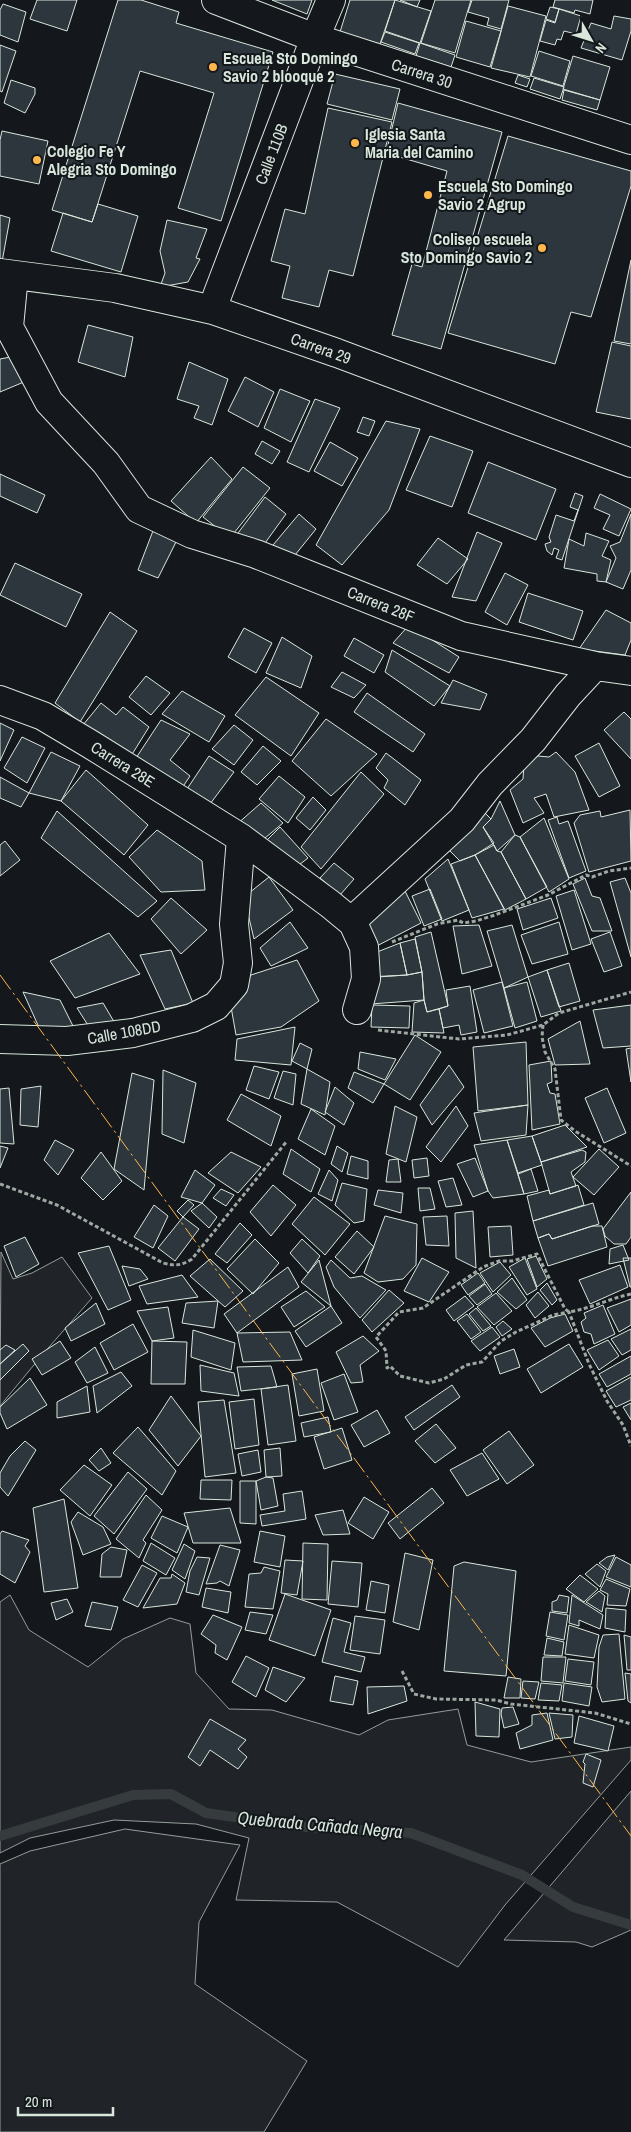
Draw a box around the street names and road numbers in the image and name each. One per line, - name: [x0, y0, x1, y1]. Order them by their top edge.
- street label: Carrera 30: [389, 53, 455, 93]
- street label: Calle 110B: [249, 120, 293, 187]
- street label: Carrera 29: [288, 327, 354, 369]
- street label: Carrera 28F: [344, 581, 418, 627]
- street label: Carrera 28E: [87, 736, 159, 792]
- street label: Calle 108DD: [85, 1015, 163, 1049]

